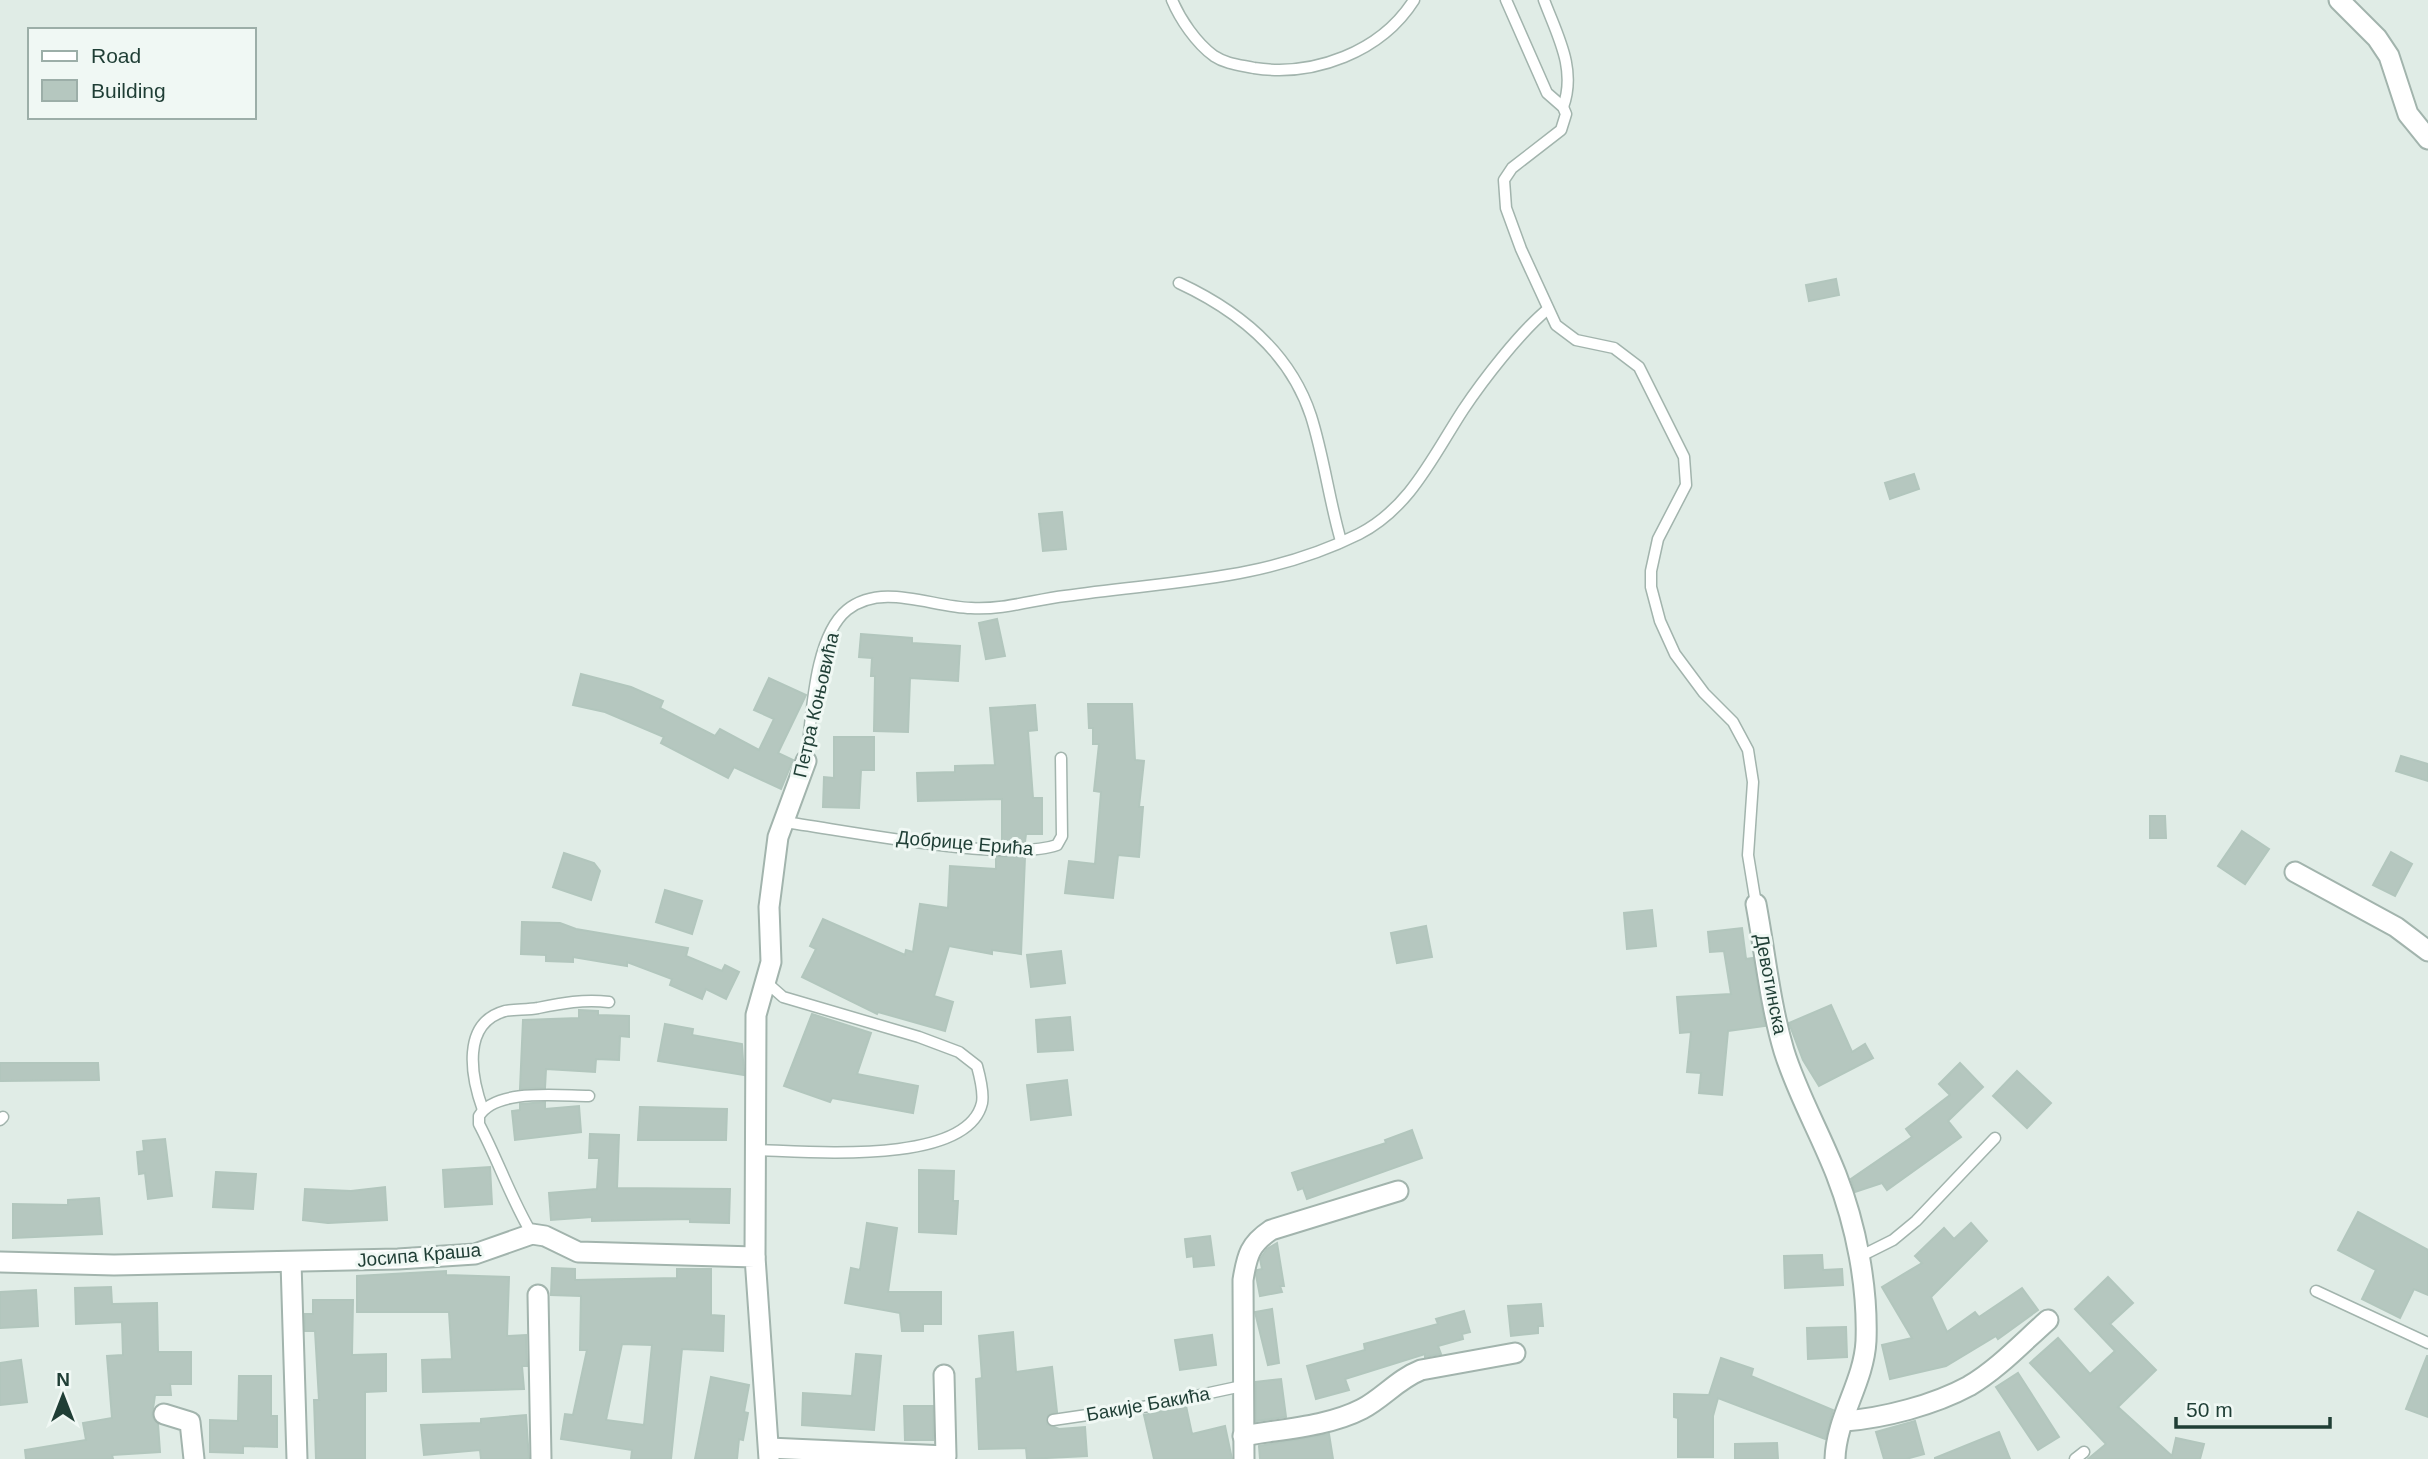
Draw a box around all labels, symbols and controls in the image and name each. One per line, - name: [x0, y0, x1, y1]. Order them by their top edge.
- legend: [28, 28, 256, 119]
- text: Road: [91, 44, 141, 67]
- text: Building: [91, 79, 166, 102]
- street label: Петра Коњовића: [789, 630, 843, 780]
- street label: Добрице Ерића: [896, 827, 1035, 859]
- street label: Девотинска: [1751, 932, 1791, 1037]
- street label: Јосипа Краша: [356, 1239, 482, 1271]
- north arrow: [28, 1361, 98, 1431]
- text: N: [56, 1369, 70, 1390]
- street label: Бакије Бакића: [1085, 1383, 1212, 1425]
- scale bar: [2176, 1386, 2330, 1430]
- text: 50 m: [2186, 1398, 2233, 1421]

